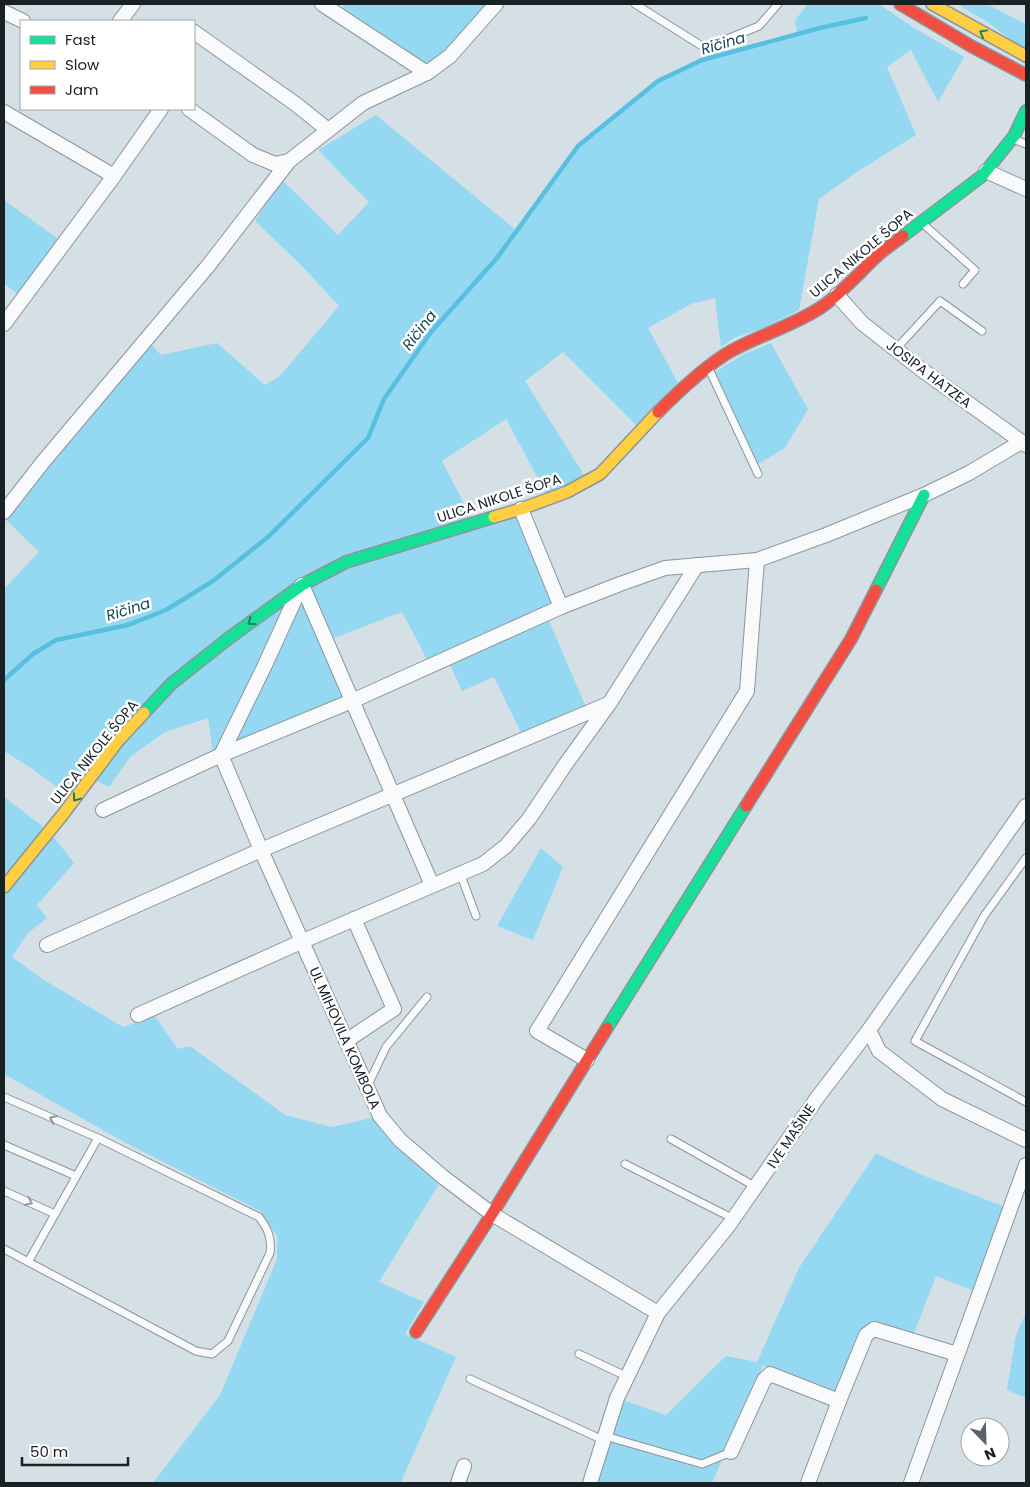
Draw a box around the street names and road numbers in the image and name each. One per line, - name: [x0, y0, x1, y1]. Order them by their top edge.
- street label: ULICA NIKOLE ŠOPA: [805, 204, 917, 302]
- street label: JOSIPA HATZEA: [882, 335, 976, 413]
- street label: ULICA NIKOLE ŠOPA: [434, 469, 564, 527]
- street label: ULICA NIKOLE ŠOPA: [46, 695, 142, 809]
- street label: UL MIHOVILA KOMBOLA: [305, 964, 385, 1112]
- street label: IVE MAŠINE: [762, 1100, 820, 1172]

